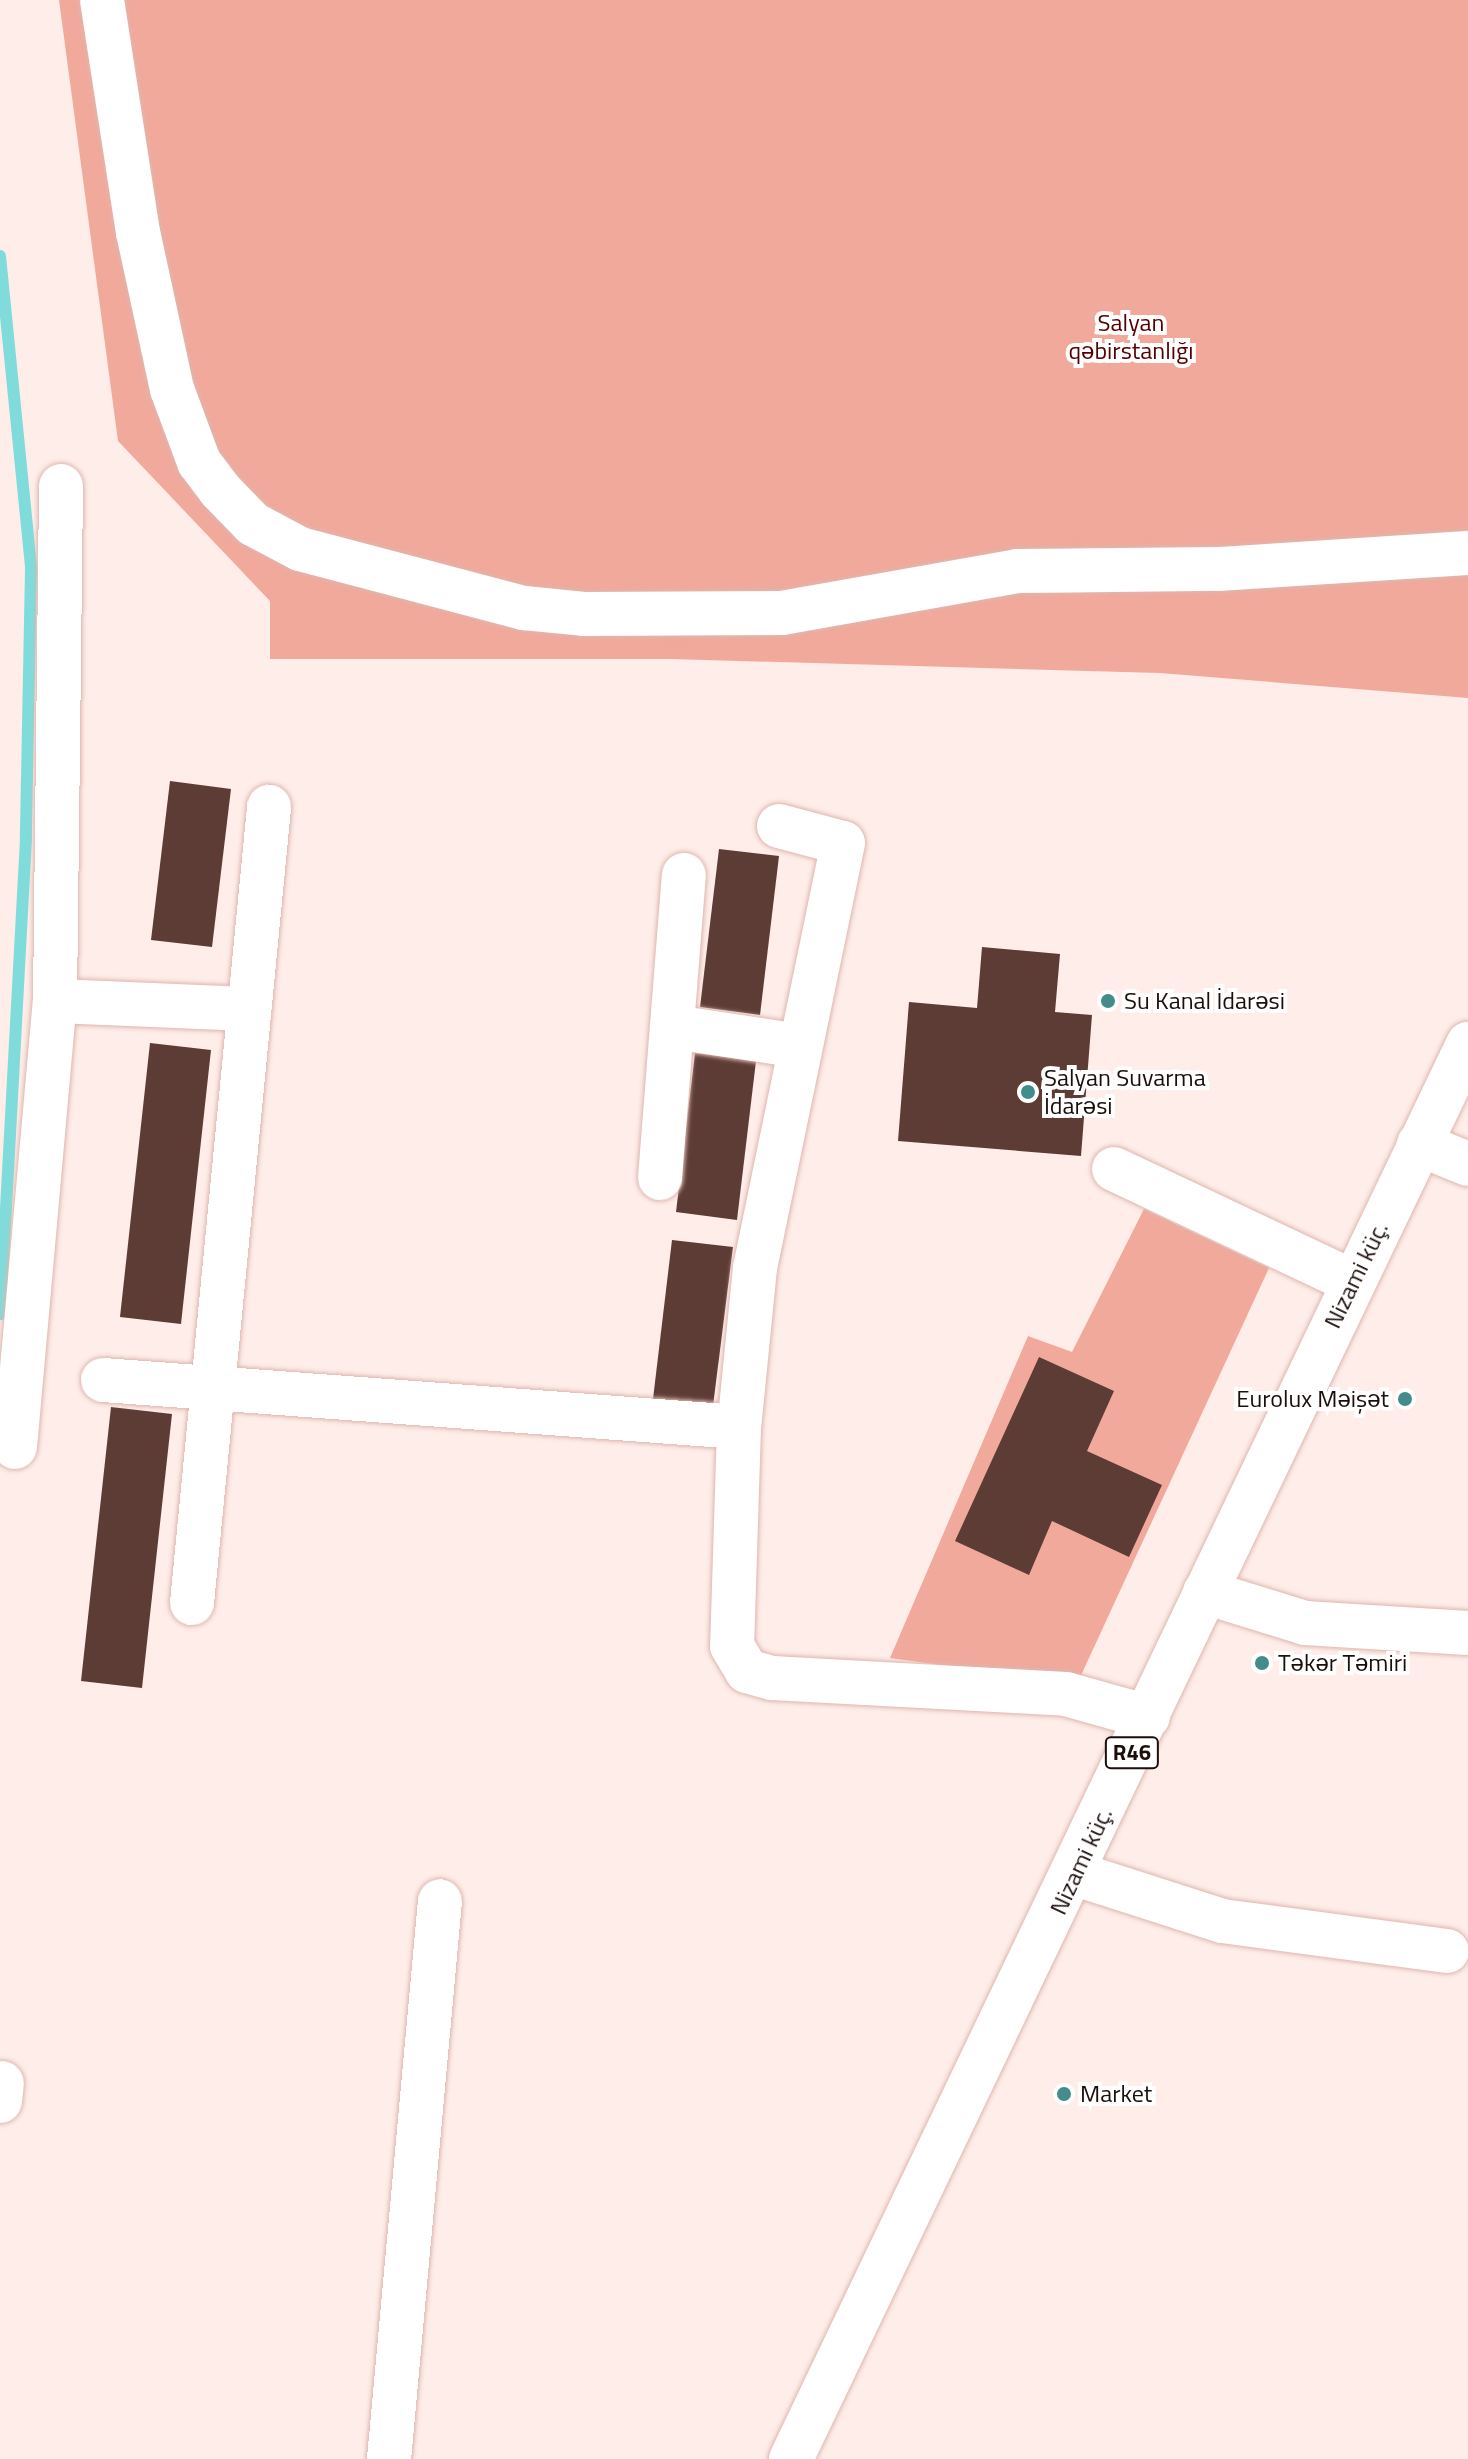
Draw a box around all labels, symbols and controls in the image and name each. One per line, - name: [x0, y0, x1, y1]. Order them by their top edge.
- park label: Salyan qəbirstanlığı: [1068, 309, 1194, 365]
- place label: Su Kanal İdarəsi: [1124, 987, 1285, 1015]
- marker: Su Kanal İdarəsi: [1099, 992, 1117, 1010]
- place label: Salyan Suvarma İdarəsi: [1044, 1064, 1206, 1120]
- marker: Salyan Suvarma İdarəsi: [1019, 1083, 1037, 1101]
- street label: Nizami küç.: [1318, 1217, 1394, 1333]
- place label: Eurolux Məişət: [1236, 1385, 1389, 1413]
- marker: Eurolux Məişət: [1396, 1390, 1414, 1408]
- place label: Təkər Təmiri: [1278, 1649, 1407, 1677]
- marker: Təkər Təmiri: [1253, 1654, 1271, 1672]
- road number: R46: [1104, 1735, 1160, 1771]
- street label: Nizami küç.: [1044, 1803, 1118, 1919]
- place label: Market: [1080, 2080, 1152, 2108]
- marker: Market: [1055, 2085, 1073, 2103]

